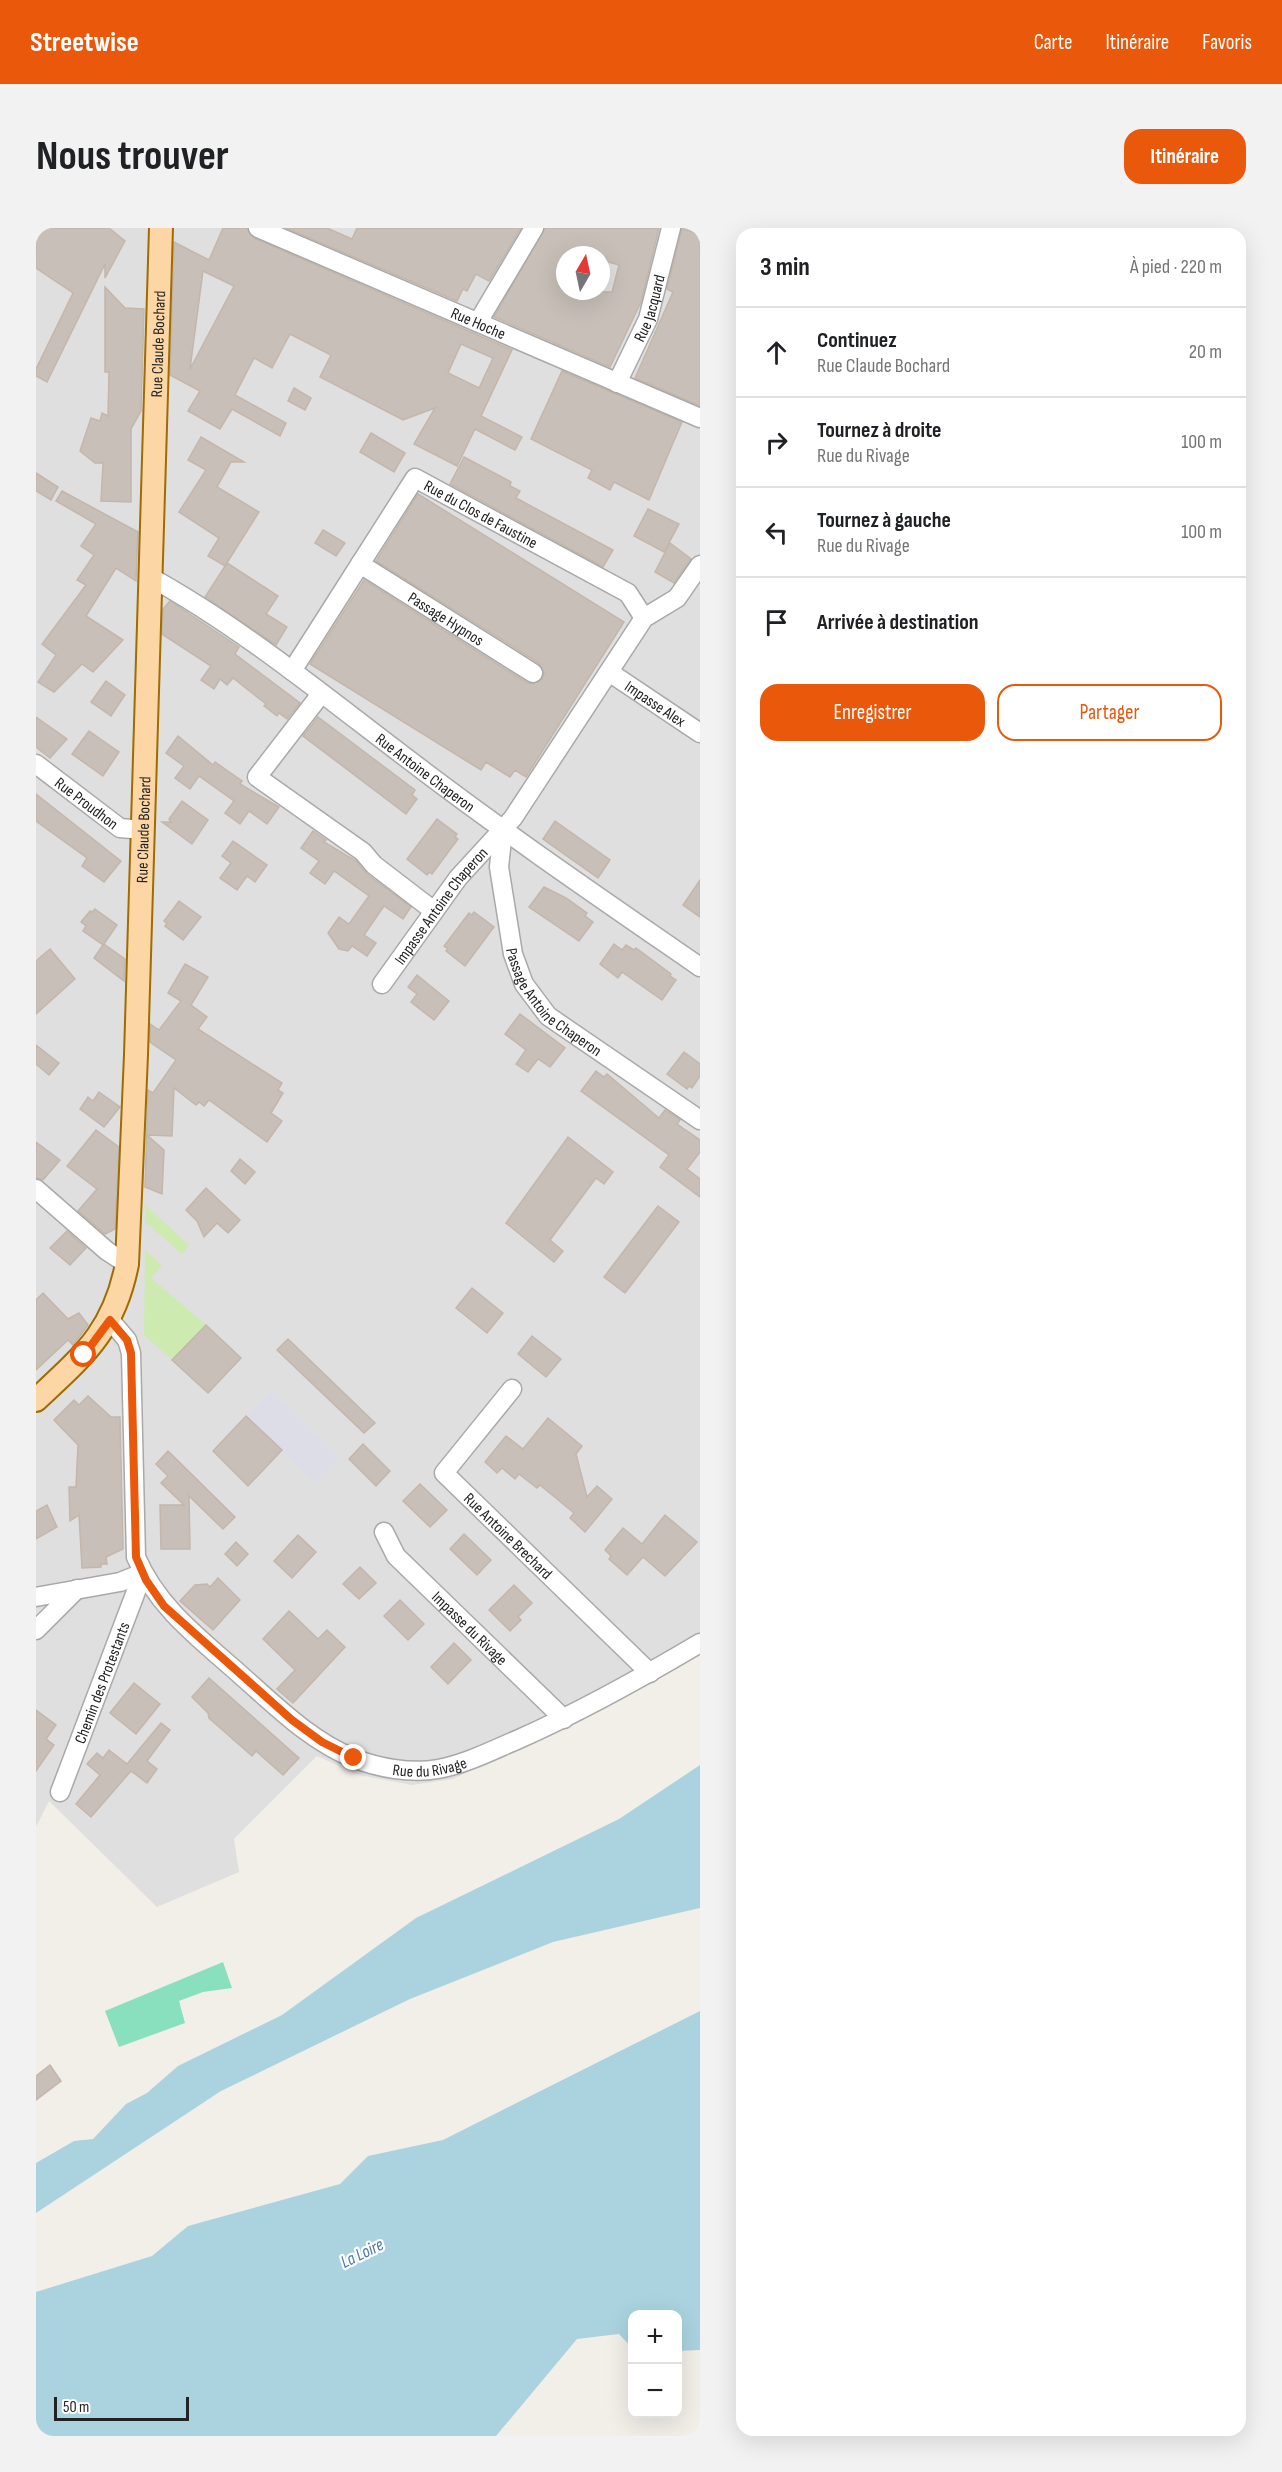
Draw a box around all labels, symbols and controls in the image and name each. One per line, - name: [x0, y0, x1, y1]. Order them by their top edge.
- text: Streetwise: [30, 26, 139, 59]
- text: Carte: [1034, 30, 1073, 55]
- text: Itinéraire: [1106, 30, 1169, 55]
- text: Favoris: [1202, 30, 1252, 55]
- button: Itinéraire: [1124, 129, 1246, 184]
- text: Nous trouver: [36, 131, 229, 182]
- north arrow: [556, 246, 610, 300]
- text: 3 min: [760, 252, 810, 283]
- text: À pied · 220 m: [1130, 255, 1222, 279]
- street label: Rue Jacquard: [630, 273, 670, 345]
- street label: Rue Claude Bochard: [148, 290, 170, 398]
- street label: Rue Hoche: [448, 304, 508, 344]
- text: Continuez: [817, 327, 897, 354]
- icon: ahead: [760, 336, 793, 369]
- text: 20 m: [1189, 340, 1222, 364]
- text: Rue Claude Bochard: [817, 354, 950, 378]
- text: Tournez à droite: [817, 417, 942, 444]
- icon: right: [760, 426, 793, 459]
- text: 100 m: [1181, 430, 1222, 454]
- text: Rue du Rivage: [817, 444, 910, 468]
- street label: Rue du Clos de Faustine: [420, 477, 540, 553]
- text: Tournez à gauche: [817, 507, 951, 534]
- icon: left: [760, 516, 793, 549]
- text: 100 m: [1181, 520, 1222, 544]
- text: Rue du Rivage: [817, 534, 910, 558]
- street label: Passage Hypnos: [404, 589, 487, 651]
- icon: arrive: [760, 606, 793, 639]
- text: Arrivée à destination: [817, 609, 979, 636]
- street label: Impasse Alex: [621, 677, 689, 732]
- button: Enregistrer: [760, 684, 985, 741]
- button: Partager: [997, 684, 1222, 741]
- street label: Rue Antoine Chaperon: [371, 730, 478, 817]
- street label: Rue Proudhon: [51, 774, 121, 834]
- street label: Rue Claude Bochard: [133, 776, 155, 883]
- street label: Impasse Antoine Chaperon: [391, 844, 492, 969]
- street label: Passage Antoine Chaperon: [501, 947, 605, 1061]
- route start: [70, 1341, 96, 1367]
- street label: Rue Antoine Brechard: [459, 1490, 556, 1584]
- street label: Impasse du Rivage: [427, 1588, 511, 1670]
- street label: Chemin des Protestants: [71, 1620, 135, 1746]
- route end: [340, 1744, 366, 1770]
- street label: Rue du Rivage: [391, 1754, 469, 1782]
- water label: La Loire: [337, 2234, 387, 2273]
- map controls: [628, 2310, 682, 2418]
- button: +: [628, 2310, 682, 2364]
- button: −: [628, 2364, 682, 2418]
- scale bar: [54, 2394, 189, 2422]
- text: 50 m: [63, 2398, 89, 2417]

